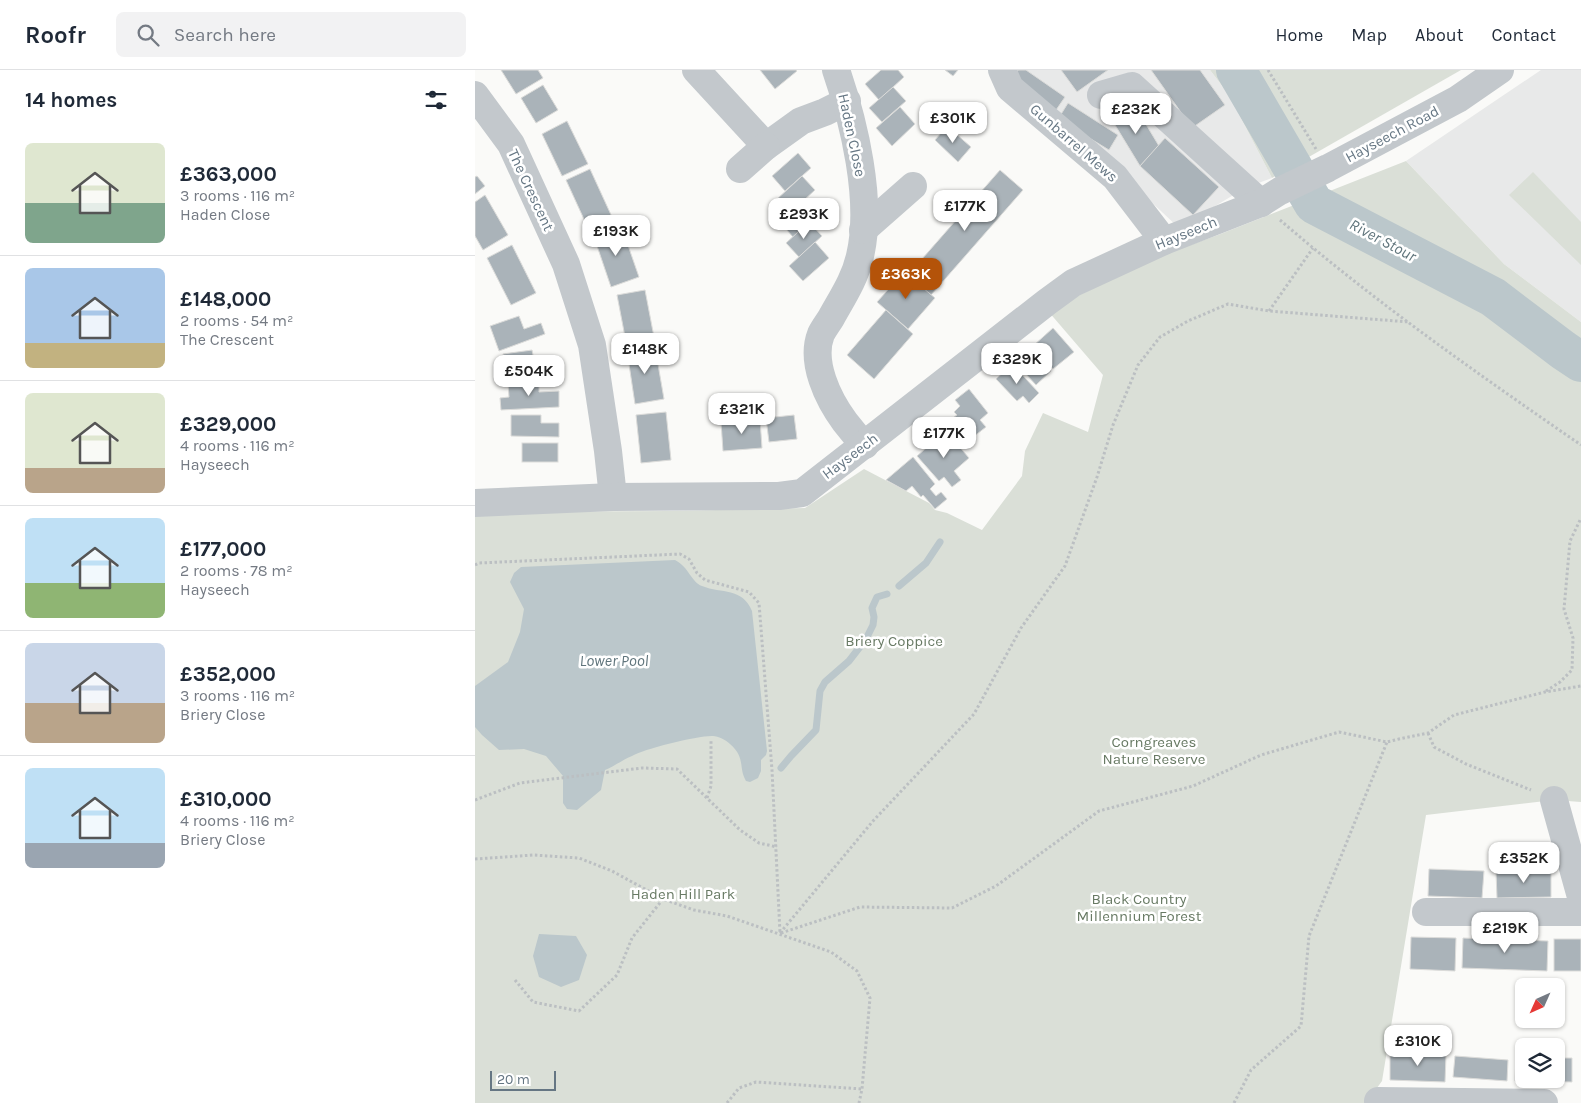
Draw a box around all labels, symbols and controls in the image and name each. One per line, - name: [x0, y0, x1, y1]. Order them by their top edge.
- search box: [116, 12, 466, 57]
- text: Roofr: [25, 21, 86, 49]
- icon: search: [134, 21, 162, 49]
- text: Search here: [174, 24, 276, 46]
- text: Home: [1275, 24, 1323, 46]
- text: Map: [1351, 24, 1387, 46]
- text: About: [1415, 24, 1464, 46]
- text: Contact: [1492, 24, 1556, 46]
- icon: filters: [422, 86, 450, 114]
- text: 14 homes: [25, 88, 117, 112]
- street label: Haden Close: [834, 92, 870, 178]
- pin: £232K: [1101, 92, 1171, 135]
- text: £232K: [1111, 99, 1161, 118]
- street label: Gunbarrel Mews: [1026, 100, 1122, 186]
- pin: £301K: [918, 102, 988, 144]
- street label: Hayseech Road: [1342, 102, 1442, 166]
- text: £301K: [930, 108, 976, 127]
- street label: The Crescent: [504, 146, 558, 234]
- text: £363,000: [180, 162, 277, 186]
- icon: home: [65, 163, 125, 223]
- text: 3 rooms · 116 m²: [180, 186, 295, 205]
- pin: £177K: [930, 190, 1000, 232]
- text: £177K: [944, 196, 986, 215]
- pin: £293K: [769, 198, 839, 240]
- text: £293K: [779, 204, 829, 223]
- text: Haden Close: [180, 205, 270, 224]
- street label: Hayseech: [1152, 212, 1220, 254]
- pin: £193K: [581, 214, 651, 257]
- water label: River Stour: [1346, 215, 1420, 266]
- text: £193K: [593, 221, 639, 240]
- pin: £363K: [871, 258, 941, 300]
- text: £363K: [881, 264, 931, 283]
- text: £148,000: [180, 287, 271, 311]
- icon: home: [65, 288, 125, 348]
- text: 2 rooms · 54 m²: [180, 311, 293, 330]
- text: The Crescent: [180, 330, 274, 349]
- pin: £148K: [610, 332, 680, 375]
- text: £148K: [622, 339, 668, 358]
- pin: £329K: [982, 342, 1052, 385]
- text: £329K: [992, 349, 1042, 368]
- pin: £504K: [494, 354, 564, 397]
- text: £504K: [504, 361, 554, 380]
- pin: £321K: [707, 392, 777, 435]
- text: £321K: [719, 399, 765, 418]
- text: £329,000: [180, 412, 276, 436]
- icon: home: [65, 413, 125, 473]
- pin: £177K: [909, 416, 979, 459]
- text: £177K: [923, 423, 965, 442]
- street label: Hayseech: [818, 429, 882, 483]
- text: 4 rooms · 116 m²: [180, 436, 295, 455]
- text: Hayseech: [180, 455, 250, 474]
- text: £177,000: [180, 537, 266, 561]
- icon: home: [65, 538, 125, 598]
- text: 2 rooms · 78 m²: [180, 561, 293, 580]
- text: Hayseech: [180, 580, 250, 599]
- park label: Briery Coppice: [845, 632, 943, 650]
- water label: Lower Pool: [579, 651, 649, 670]
- text: £352,000: [180, 662, 276, 686]
- icon: home: [65, 663, 125, 723]
- text: 3 rooms · 116 m²: [180, 686, 295, 705]
- text: Briery Close: [180, 705, 265, 724]
- park label: Corngreaves Nature Reserve: [1102, 733, 1206, 768]
- text: £310,000: [180, 787, 272, 811]
- icon: home: [65, 788, 125, 848]
- text: 4 rooms · 116 m²: [180, 811, 295, 830]
- text: Briery Close: [180, 830, 265, 849]
- pin: £352K: [1489, 842, 1559, 884]
- text: £352K: [1499, 848, 1549, 867]
- park label: Haden Hill Park: [631, 885, 735, 903]
- park label: Black Country Millennium Forest: [1077, 890, 1202, 925]
- pin: £219K: [1470, 912, 1540, 954]
- text: £219K: [1482, 918, 1528, 937]
- north arrow: [1515, 978, 1565, 1028]
- map controls: [1515, 978, 1565, 1088]
- pin: £310K: [1383, 1024, 1453, 1067]
- text: £310K: [1395, 1031, 1441, 1050]
- button: layers: [1515, 1038, 1565, 1088]
- scale bar: [490, 1068, 556, 1091]
- text: 20 m: [497, 1071, 530, 1088]

